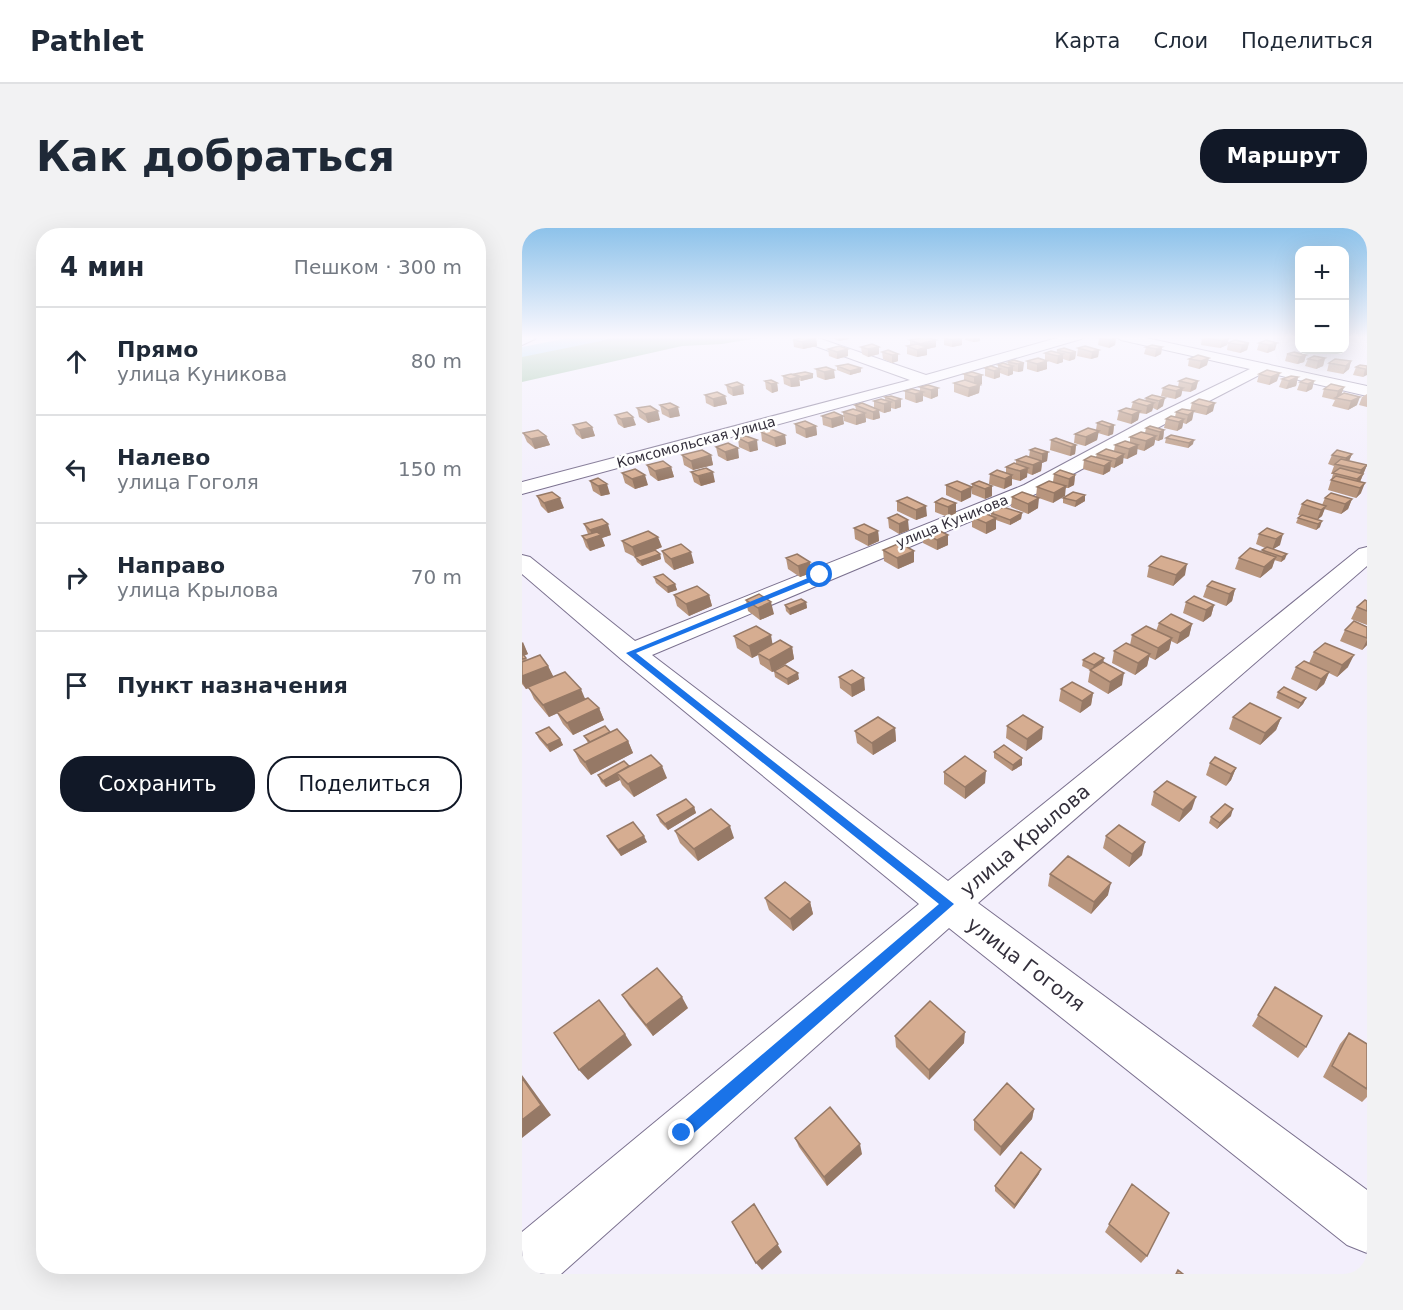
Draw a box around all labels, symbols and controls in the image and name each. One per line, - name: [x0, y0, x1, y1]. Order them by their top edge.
- text: Pathlet: [30, 25, 144, 58]
- text: Карта: [1054, 29, 1120, 53]
- text: Слои: [1153, 29, 1208, 53]
- text: Поделиться: [1241, 29, 1373, 53]
- button: Маршрут: [1200, 129, 1367, 183]
- text: Как добраться: [36, 132, 395, 181]
- map controls: [1295, 246, 1349, 354]
- button: +: [1295, 246, 1349, 300]
- text: 4 мин: [60, 252, 145, 282]
- text: Пешком · 300 m: [294, 255, 462, 279]
- button: −: [1295, 300, 1349, 354]
- text: Прямо: [117, 337, 198, 362]
- icon: ahead: [60, 345, 93, 378]
- text: 80 m: [411, 349, 462, 373]
- text: улица Куникова: [117, 362, 287, 386]
- street label: Комсомольская улица: [615, 413, 777, 471]
- text: Налево: [117, 445, 210, 470]
- icon: left: [60, 453, 93, 486]
- text: 150 m: [398, 457, 462, 481]
- text: улица Гоголя: [117, 470, 259, 494]
- street label: улица Куникова: [894, 491, 1010, 551]
- text: Направо: [117, 553, 225, 578]
- icon: right: [60, 561, 93, 594]
- route start: [806, 561, 832, 587]
- text: 70 m: [411, 565, 462, 589]
- text: улица Крылова: [117, 578, 279, 602]
- icon: arrive: [60, 669, 93, 702]
- text: Пункт назначения: [117, 673, 348, 698]
- button: Сохранить: [60, 756, 255, 812]
- button: Поделиться: [267, 756, 462, 812]
- street label: улица Крылова: [955, 779, 1095, 901]
- street label: улица Гоголя: [962, 912, 1090, 1016]
- route end: [668, 1119, 694, 1145]

